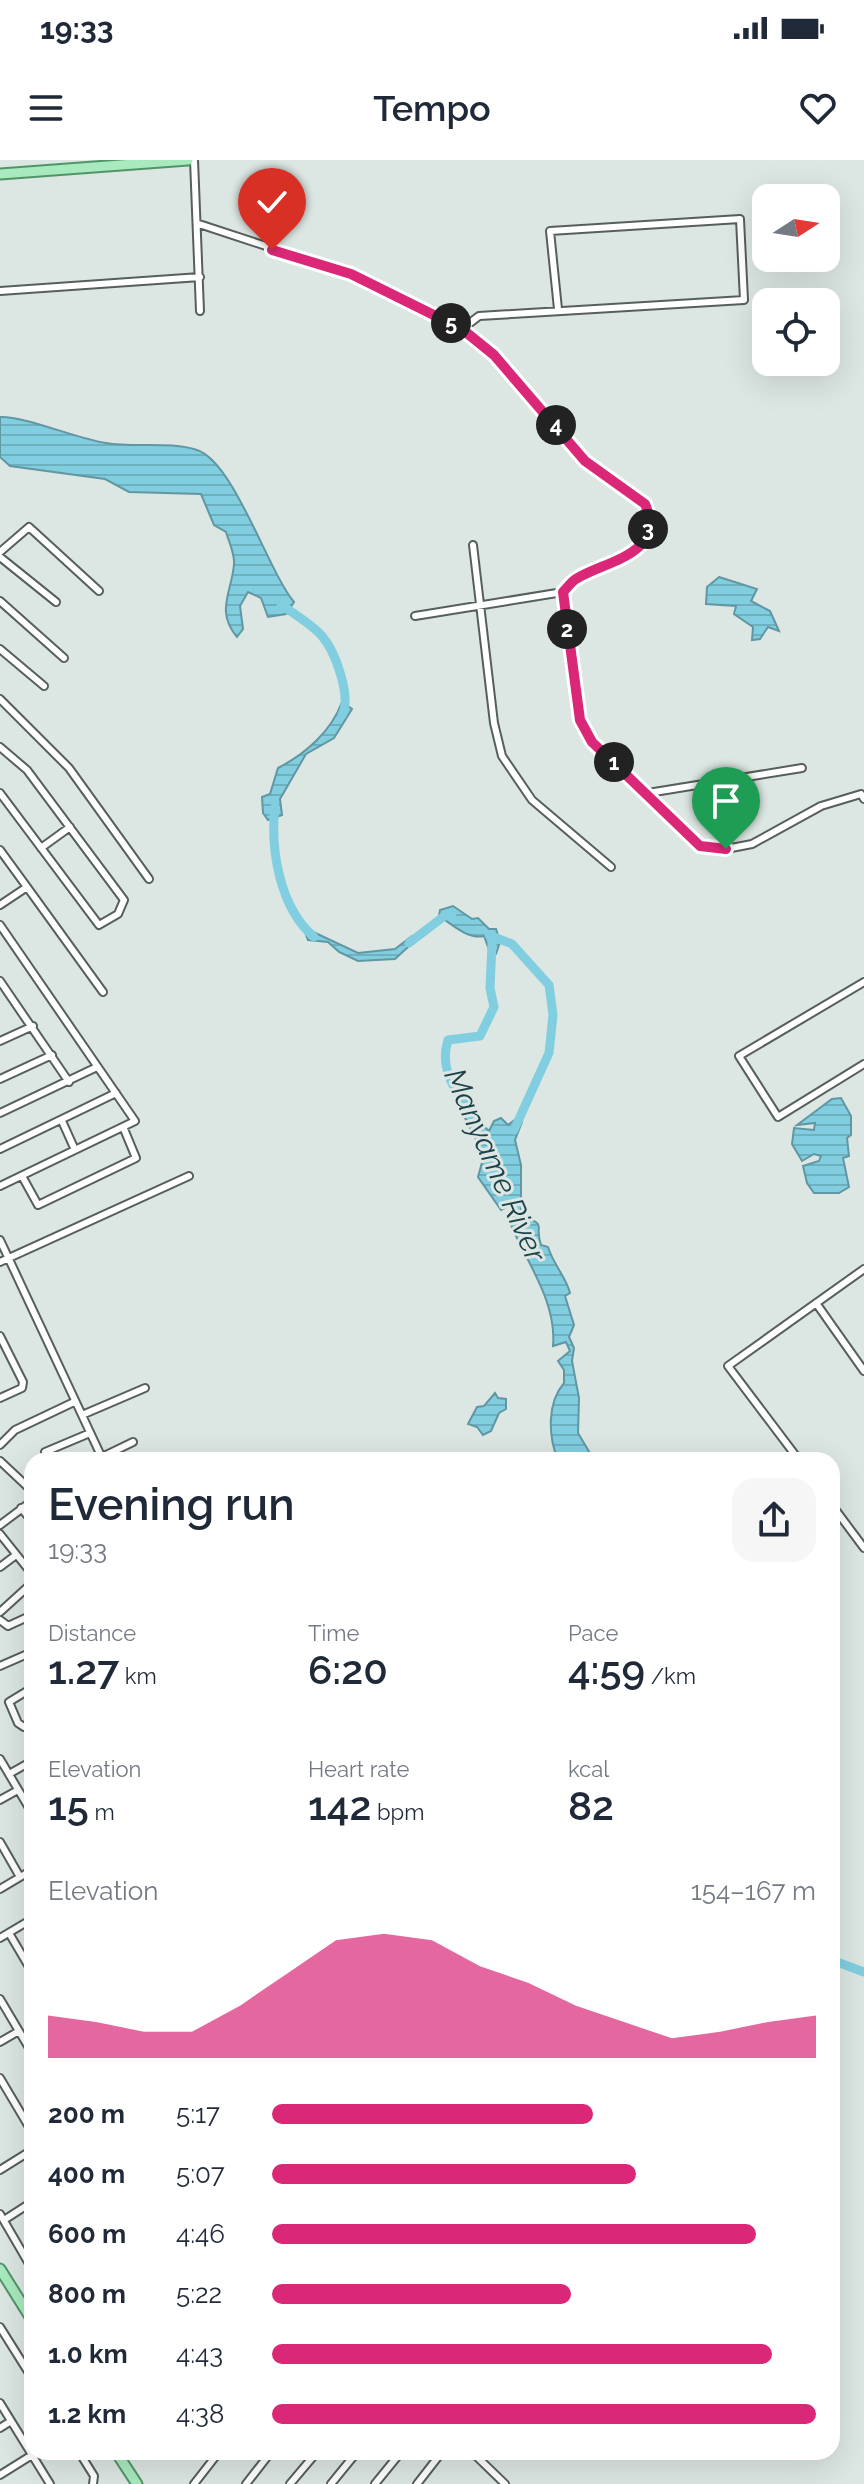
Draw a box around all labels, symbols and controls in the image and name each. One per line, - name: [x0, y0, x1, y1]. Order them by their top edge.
- text: 19:33: [40, 11, 113, 46]
- icon: menu: [24, 86, 68, 130]
- icon: heart: [796, 86, 840, 130]
- text: Tempo: [373, 87, 491, 129]
- pin: [238, 168, 306, 250]
- icon: check: [250, 180, 294, 224]
- north arrow: [752, 184, 840, 272]
- map controls: [752, 184, 840, 376]
- button: locate: [752, 288, 840, 376]
- pin: 5: [431, 303, 471, 343]
- text: 5: [445, 310, 457, 336]
- pin: 4: [536, 405, 576, 445]
- text: 4: [550, 412, 562, 438]
- pin: 3: [628, 509, 668, 549]
- text: 3: [642, 516, 654, 542]
- pin: 2: [547, 609, 587, 649]
- text: 2: [561, 616, 573, 642]
- pin: 1: [594, 742, 634, 782]
- text: 1: [609, 749, 619, 775]
- pin: [692, 767, 760, 849]
- icon: arrive: [704, 779, 748, 823]
- water label: Manyame River: [437, 1063, 554, 1268]
- button: share: [732, 1478, 816, 1562]
- text: Evening run: [48, 1479, 295, 1530]
- text: 19:33: [48, 1535, 107, 1565]
- text: Distance: [48, 1620, 136, 1646]
- text: Time: [308, 1620, 359, 1646]
- text: Pace: [568, 1620, 618, 1646]
- text: 1.27: [48, 1646, 119, 1693]
- text: 6:20: [308, 1646, 388, 1693]
- text: 4:59: [568, 1646, 645, 1693]
- text: km: [119, 1663, 157, 1689]
- text: /km: [645, 1663, 696, 1689]
- text: Elevation: [48, 1756, 141, 1782]
- text: Heart rate: [308, 1756, 409, 1782]
- text: kcal: [568, 1756, 609, 1782]
- text: 15: [48, 1782, 89, 1829]
- text: 142: [308, 1782, 371, 1829]
- text: 82: [568, 1782, 614, 1829]
- text: m: [89, 1799, 115, 1825]
- text: bpm: [371, 1799, 424, 1825]
- text: Elevation: [48, 1876, 158, 1906]
- text: 154–167 m: [691, 1876, 816, 1906]
- text: 200 m: [48, 2099, 125, 2129]
- text: 5:17: [176, 2099, 220, 2129]
- text: 400 m: [48, 2159, 125, 2189]
- text: 5:07: [176, 2159, 225, 2189]
- text: 600 m: [48, 2219, 126, 2249]
- text: 4:46: [176, 2219, 225, 2249]
- text: 800 m: [48, 2279, 126, 2309]
- text: 5:22: [176, 2279, 222, 2309]
- text: 1.0 km: [48, 2339, 128, 2369]
- text: 4:43: [176, 2339, 223, 2369]
- text: 1.2 km: [48, 2399, 126, 2429]
- text: 4:38: [176, 2399, 224, 2429]

